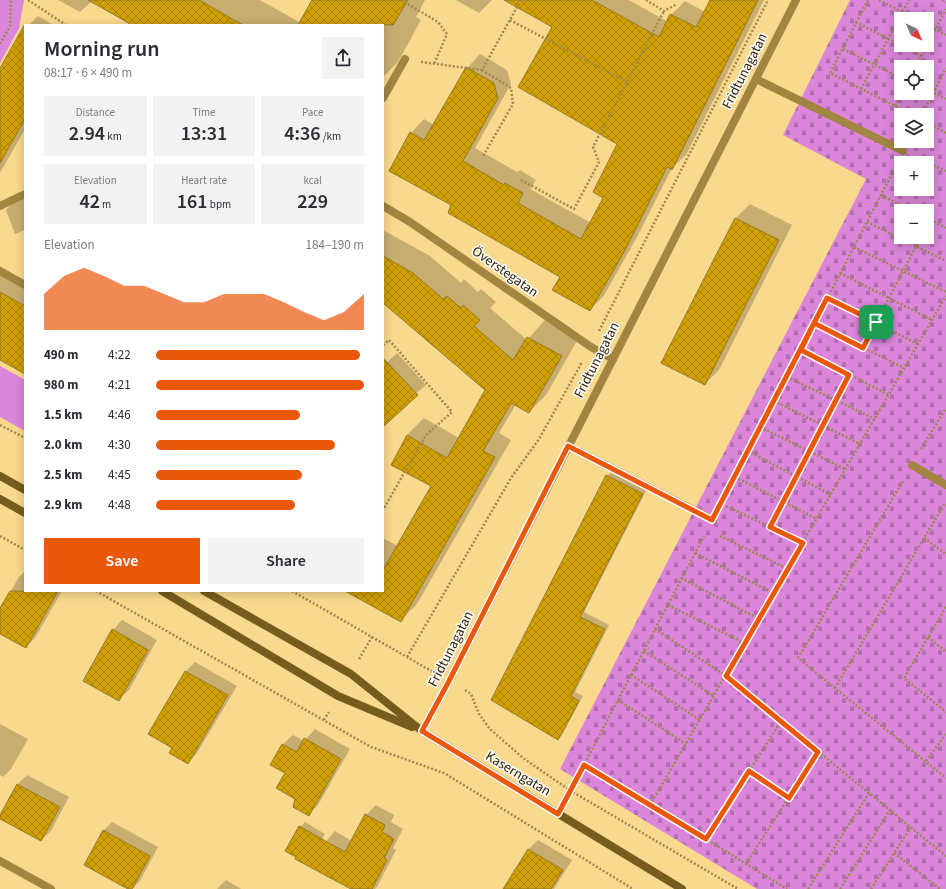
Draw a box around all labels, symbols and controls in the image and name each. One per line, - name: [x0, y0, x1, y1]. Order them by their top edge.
- north arrow: [894, 12, 934, 52]
- map controls: [894, 12, 934, 244]
- street label: Fridtunagatan: [717, 30, 773, 112]
- text: Morning run: [44, 33, 160, 65]
- button: share: [322, 37, 364, 79]
- button: locate: [894, 60, 934, 100]
- text: 08:17 · 6 × 490 m: [44, 64, 132, 82]
- text: Distance: [76, 105, 115, 120]
- text: Time: [192, 105, 216, 120]
- text: Pace: [302, 105, 323, 120]
- button: layers: [894, 108, 934, 148]
- text: 2.94: [69, 120, 105, 148]
- text: 13:31: [181, 120, 227, 148]
- text: 4:36: [284, 120, 320, 148]
- text: km: [105, 129, 122, 144]
- text: /km: [320, 129, 341, 144]
- button: +: [894, 156, 934, 196]
- text: Elevation: [74, 173, 117, 188]
- text: Heart rate: [181, 173, 227, 188]
- text: kcal: [303, 173, 322, 188]
- text: 42: [79, 188, 100, 216]
- text: 161: [177, 188, 208, 216]
- text: 229: [297, 188, 328, 216]
- text: m: [100, 197, 111, 212]
- text: bpm: [208, 197, 231, 212]
- button: −: [894, 204, 934, 244]
- text: Elevation: [44, 236, 95, 254]
- text: 184–190 m: [306, 236, 364, 254]
- street label: Överstegatan: [468, 242, 542, 302]
- pin: [859, 305, 893, 339]
- icon: arrive: [865, 311, 887, 333]
- street label: Fridtunagatan: [569, 319, 625, 401]
- text: 490 m: [44, 346, 78, 364]
- text: 4:22: [108, 346, 131, 364]
- text: 980 m: [44, 376, 78, 394]
- text: 4:21: [108, 376, 131, 394]
- text: 1.5 km: [44, 406, 83, 424]
- text: 4:46: [108, 406, 131, 424]
- text: 2.0 km: [44, 436, 83, 454]
- text: 4:30: [108, 436, 131, 454]
- text: 2.5 km: [44, 466, 83, 484]
- text: 4:45: [108, 466, 131, 484]
- text: 2.9 km: [44, 496, 83, 514]
- text: 4:48: [108, 496, 131, 514]
- button: Save: [44, 538, 200, 584]
- button: Share: [208, 538, 364, 584]
- street label: Fridtunagatan: [423, 608, 479, 690]
- street label: Kaserngatan: [481, 747, 555, 801]

